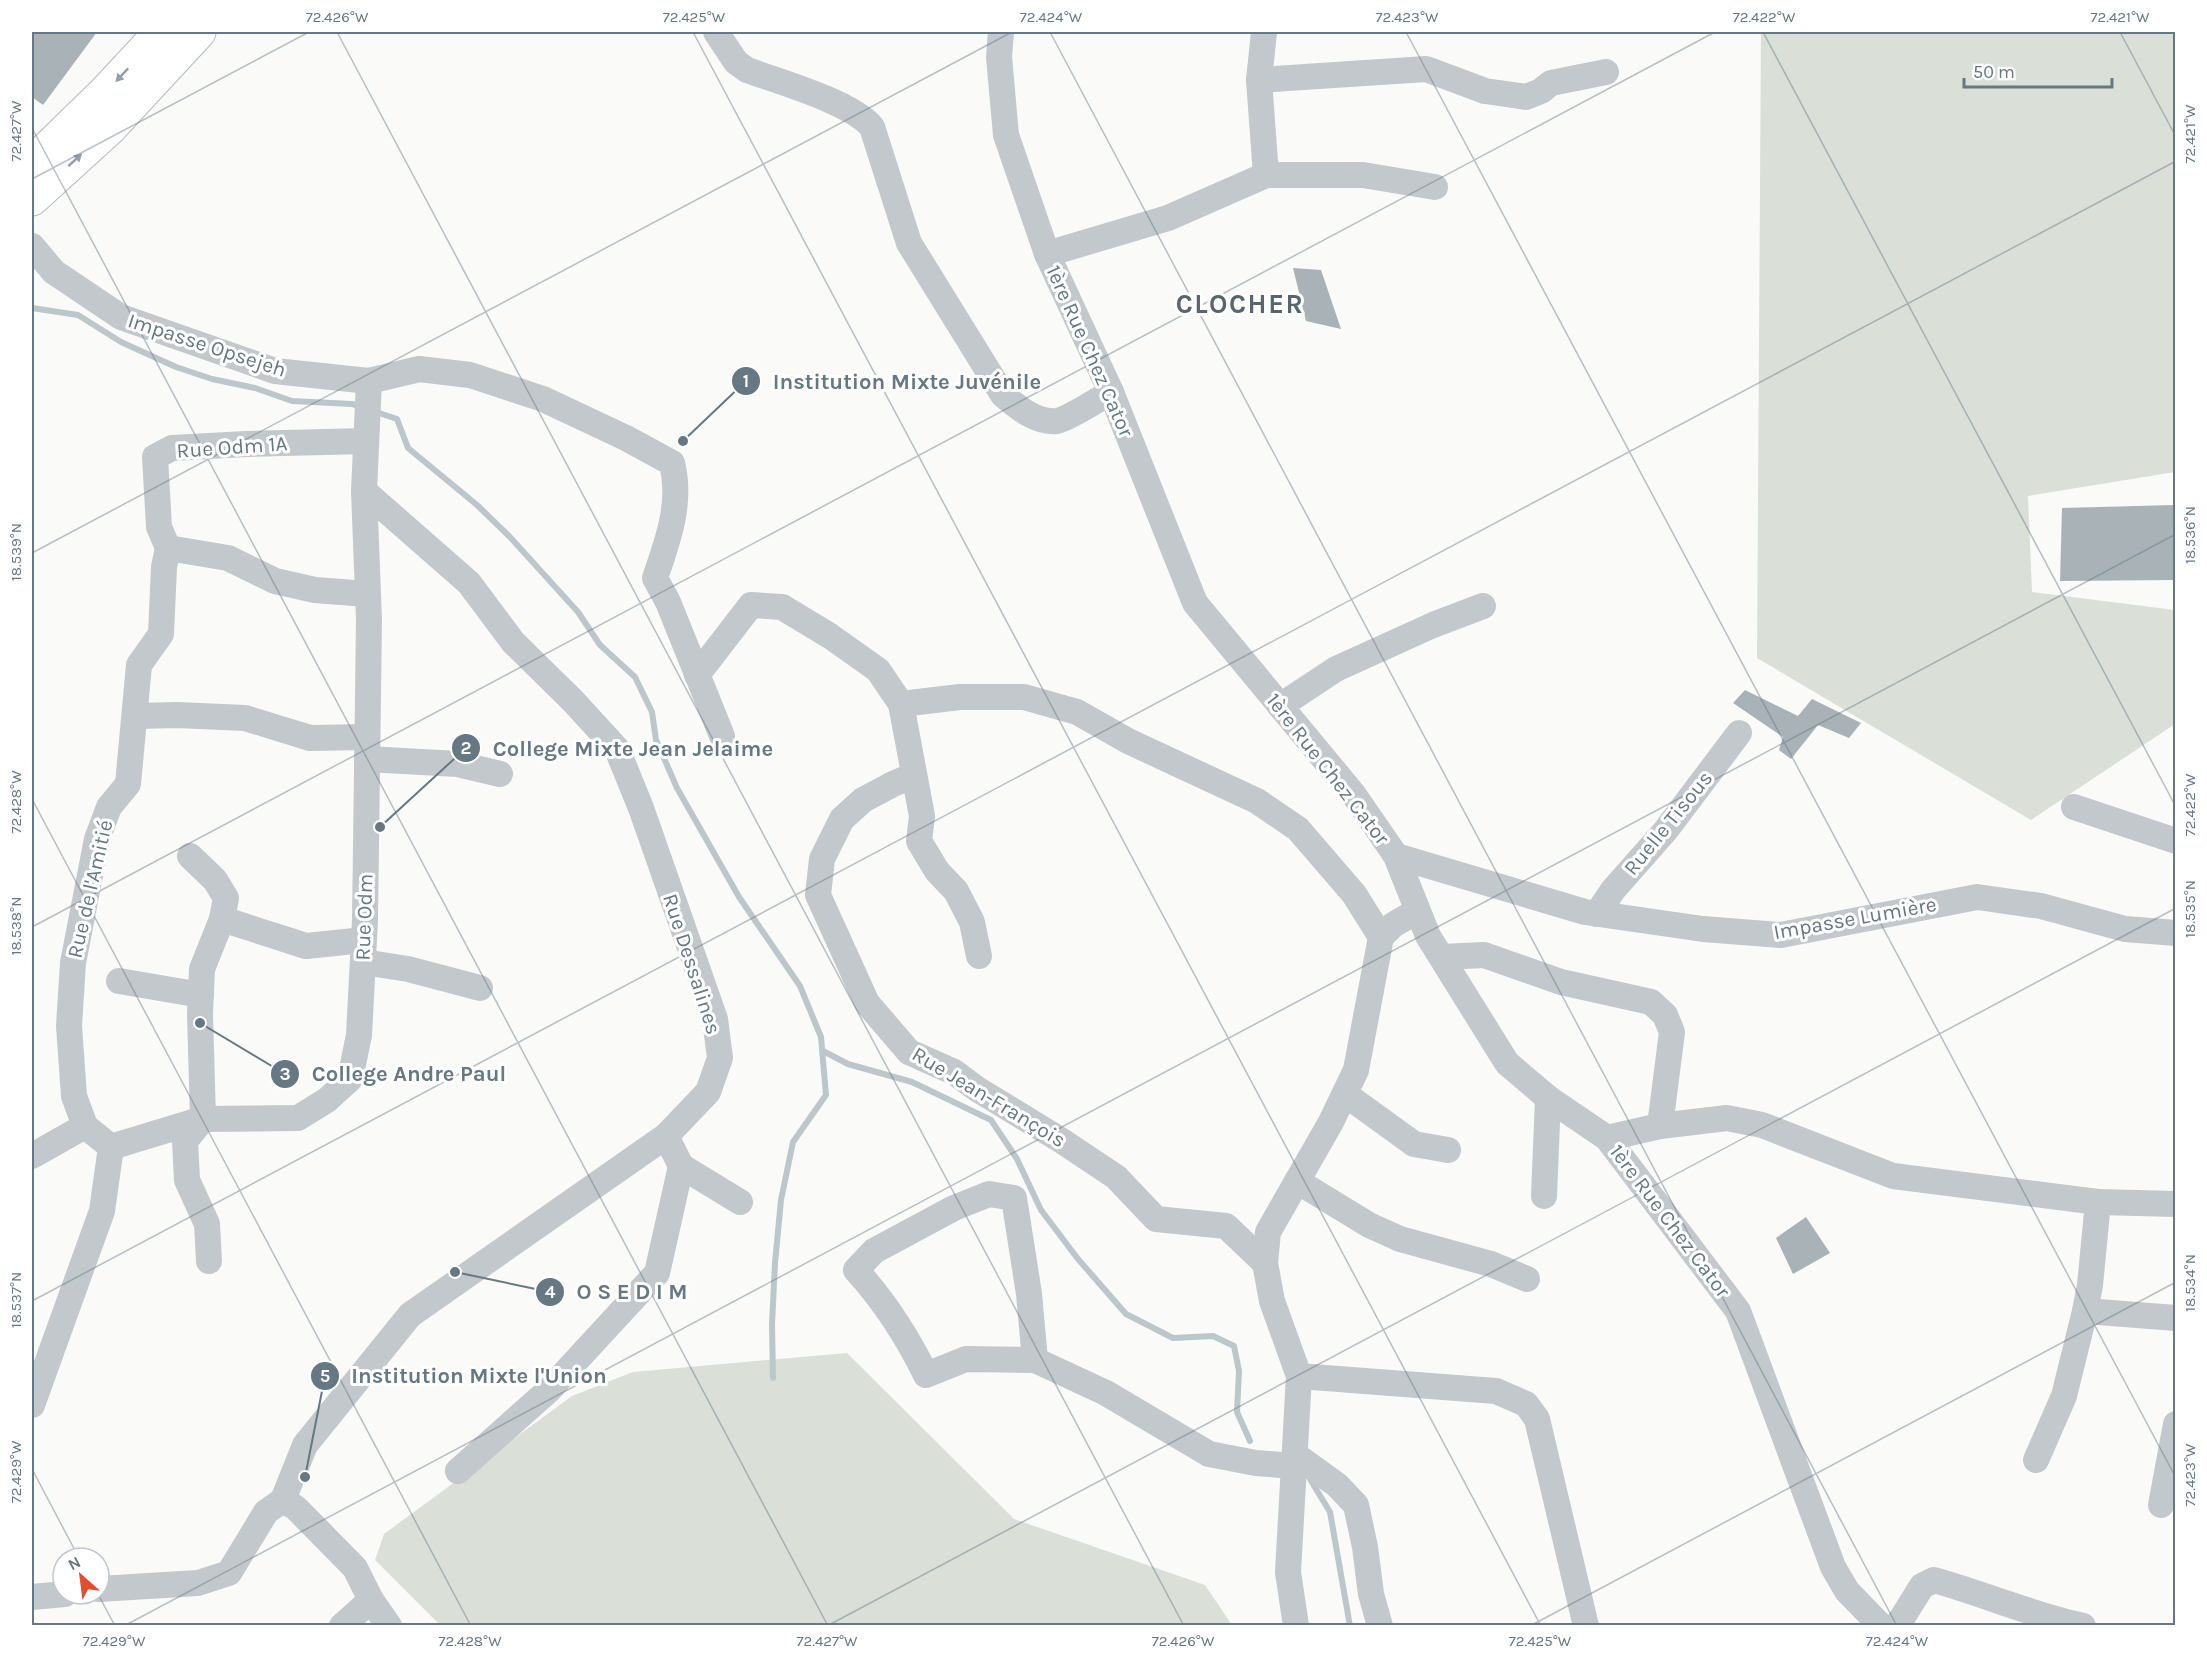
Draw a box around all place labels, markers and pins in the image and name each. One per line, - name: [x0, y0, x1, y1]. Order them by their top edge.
- callout: Institution Mixte Juvénile: [731, 361, 1053, 401]
- callout: College Mixte Jean Jelaime: [451, 728, 785, 768]
- callout: College Andre Paul: [270, 1054, 518, 1094]
- callout: O S E D I M: [535, 1272, 700, 1312]
- callout: Institution Mixte l'Union: [310, 1356, 619, 1396]

